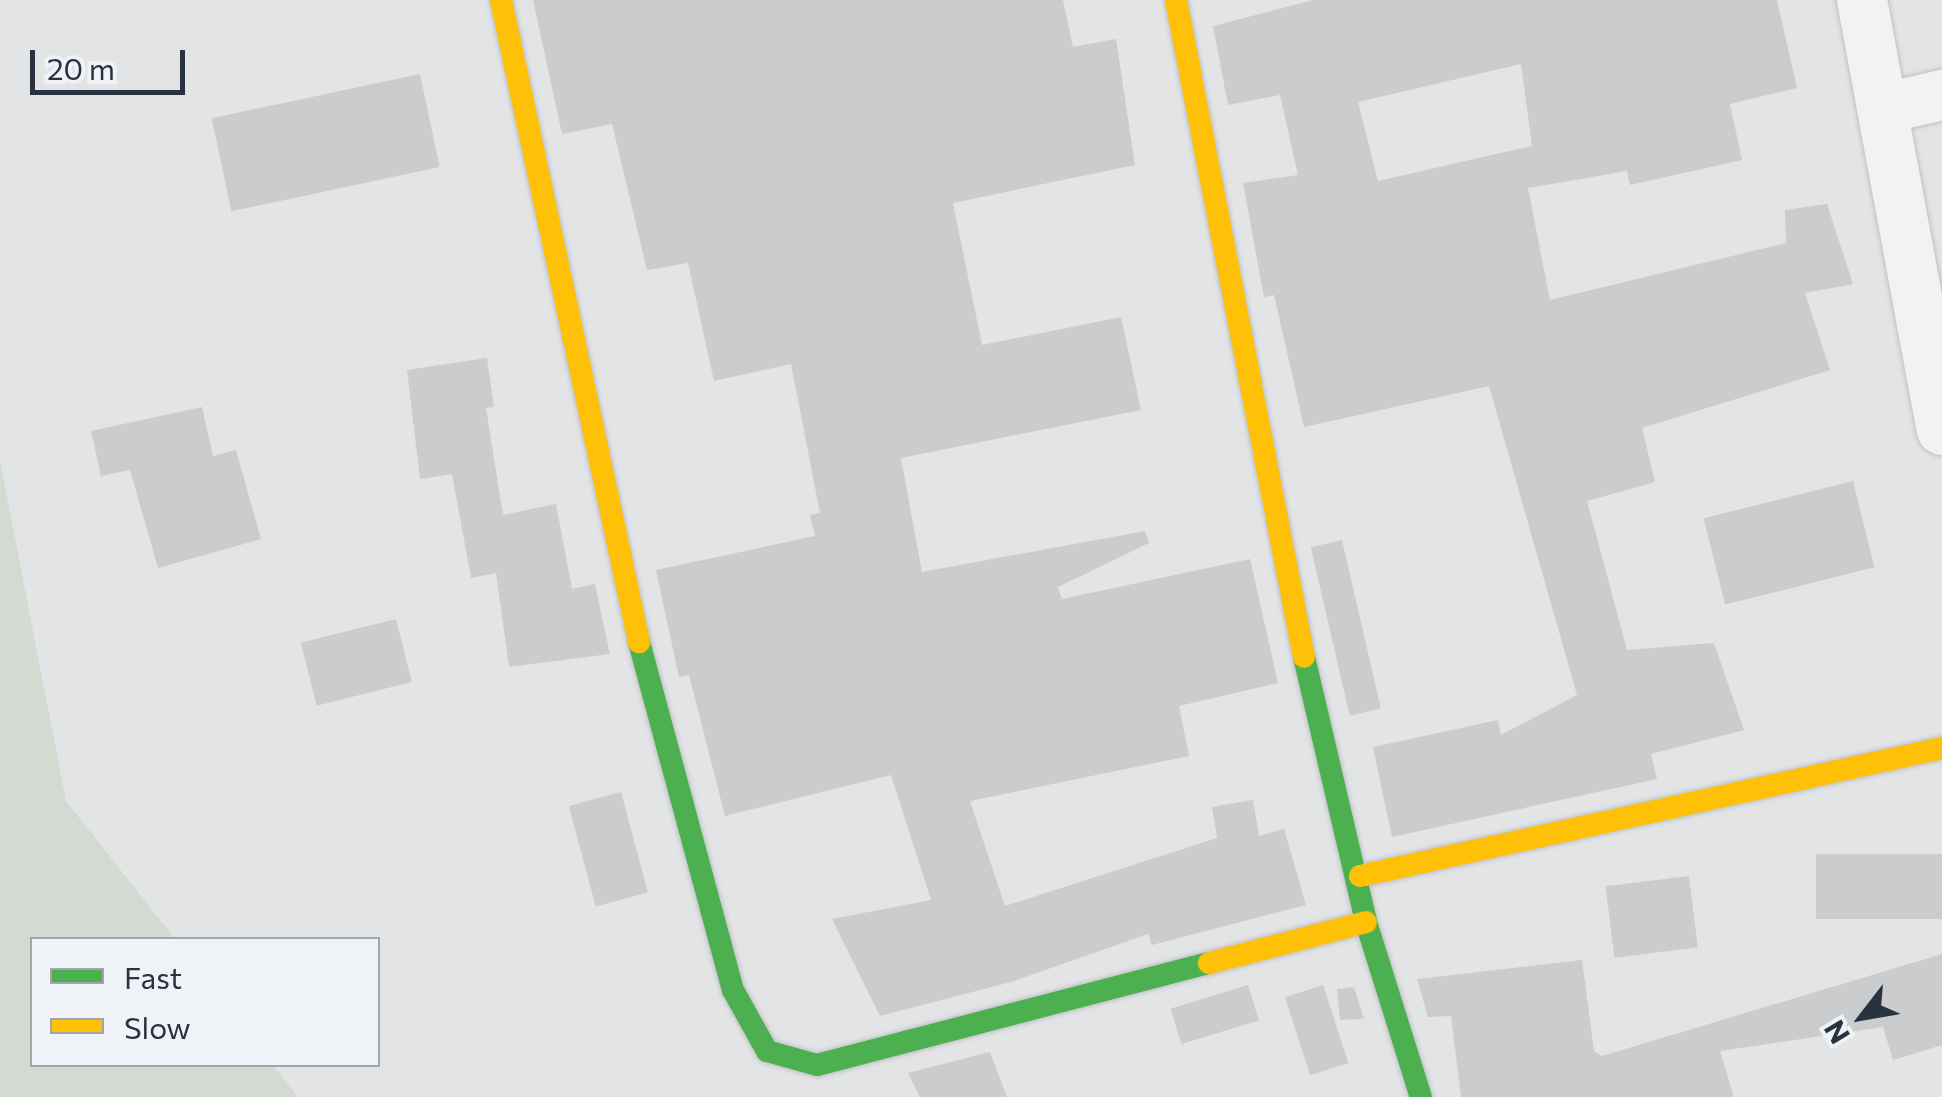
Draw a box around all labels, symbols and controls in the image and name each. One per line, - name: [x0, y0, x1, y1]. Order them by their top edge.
- scale bar: [35, 30, 190, 92]
- text: 20 m: [47, 49, 115, 86]
- legend: [30, 937, 380, 1067]
- text: Fast: [124, 958, 182, 995]
- north arrow: [1812, 967, 1912, 1067]
- text: Slow: [124, 1008, 191, 1045]
- text: N: [1816, 1015, 1856, 1050]

